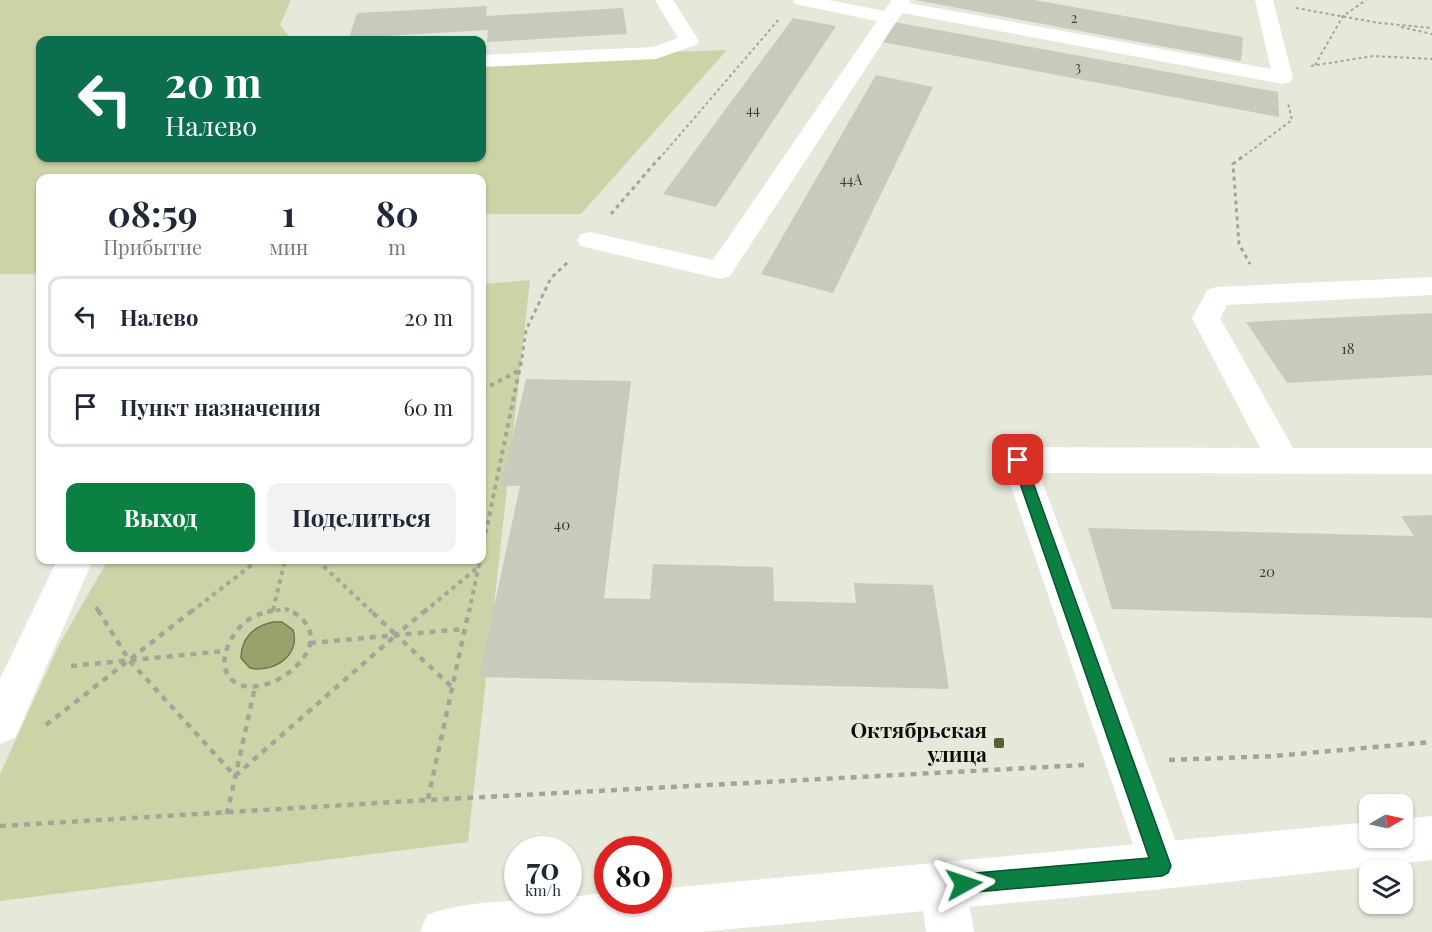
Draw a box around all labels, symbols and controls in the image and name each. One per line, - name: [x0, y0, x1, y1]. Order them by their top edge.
- house number: 2: [1071, 8, 1078, 27]
- text: 20 m: [165, 53, 262, 109]
- house number: 3: [1075, 57, 1081, 76]
- icon: left: [66, 60, 144, 138]
- house number: 44: [746, 100, 760, 119]
- text: Налево: [165, 107, 257, 143]
- house number: 44А: [840, 170, 863, 189]
- text: 08:59: [107, 188, 198, 236]
- text: 1: [282, 188, 296, 236]
- text: 80: [375, 188, 419, 236]
- text: Прибытие: [103, 233, 202, 260]
- text: мин: [269, 233, 308, 260]
- text: m: [388, 233, 406, 260]
- icon: left: [69, 300, 102, 333]
- text: Налево: [120, 302, 198, 332]
- text: 20 m: [404, 302, 453, 332]
- house number: 18: [1341, 338, 1355, 358]
- icon: arrive: [69, 390, 102, 423]
- text: Пункт назначения: [120, 392, 321, 422]
- text: 60 m: [403, 392, 453, 422]
- pin: [992, 434, 1043, 485]
- icon: arrive: [1001, 443, 1034, 476]
- button: Выход: [66, 483, 255, 552]
- button: Поделиться: [267, 483, 456, 552]
- house number: 40: [554, 514, 570, 534]
- house number: 20: [1259, 561, 1275, 581]
- place label: Октябрьская улица: [850, 715, 987, 767]
- marker: Октябрьская улица: [992, 736, 1006, 750]
- north arrow: [1359, 794, 1413, 848]
- map controls: [1359, 794, 1413, 914]
- speed limit sign: 80: [594, 836, 672, 914]
- text: 70: [526, 848, 559, 888]
- position arrow: [932, 852, 996, 916]
- button: layers: [1359, 860, 1413, 914]
- text: km/h: [525, 880, 561, 900]

